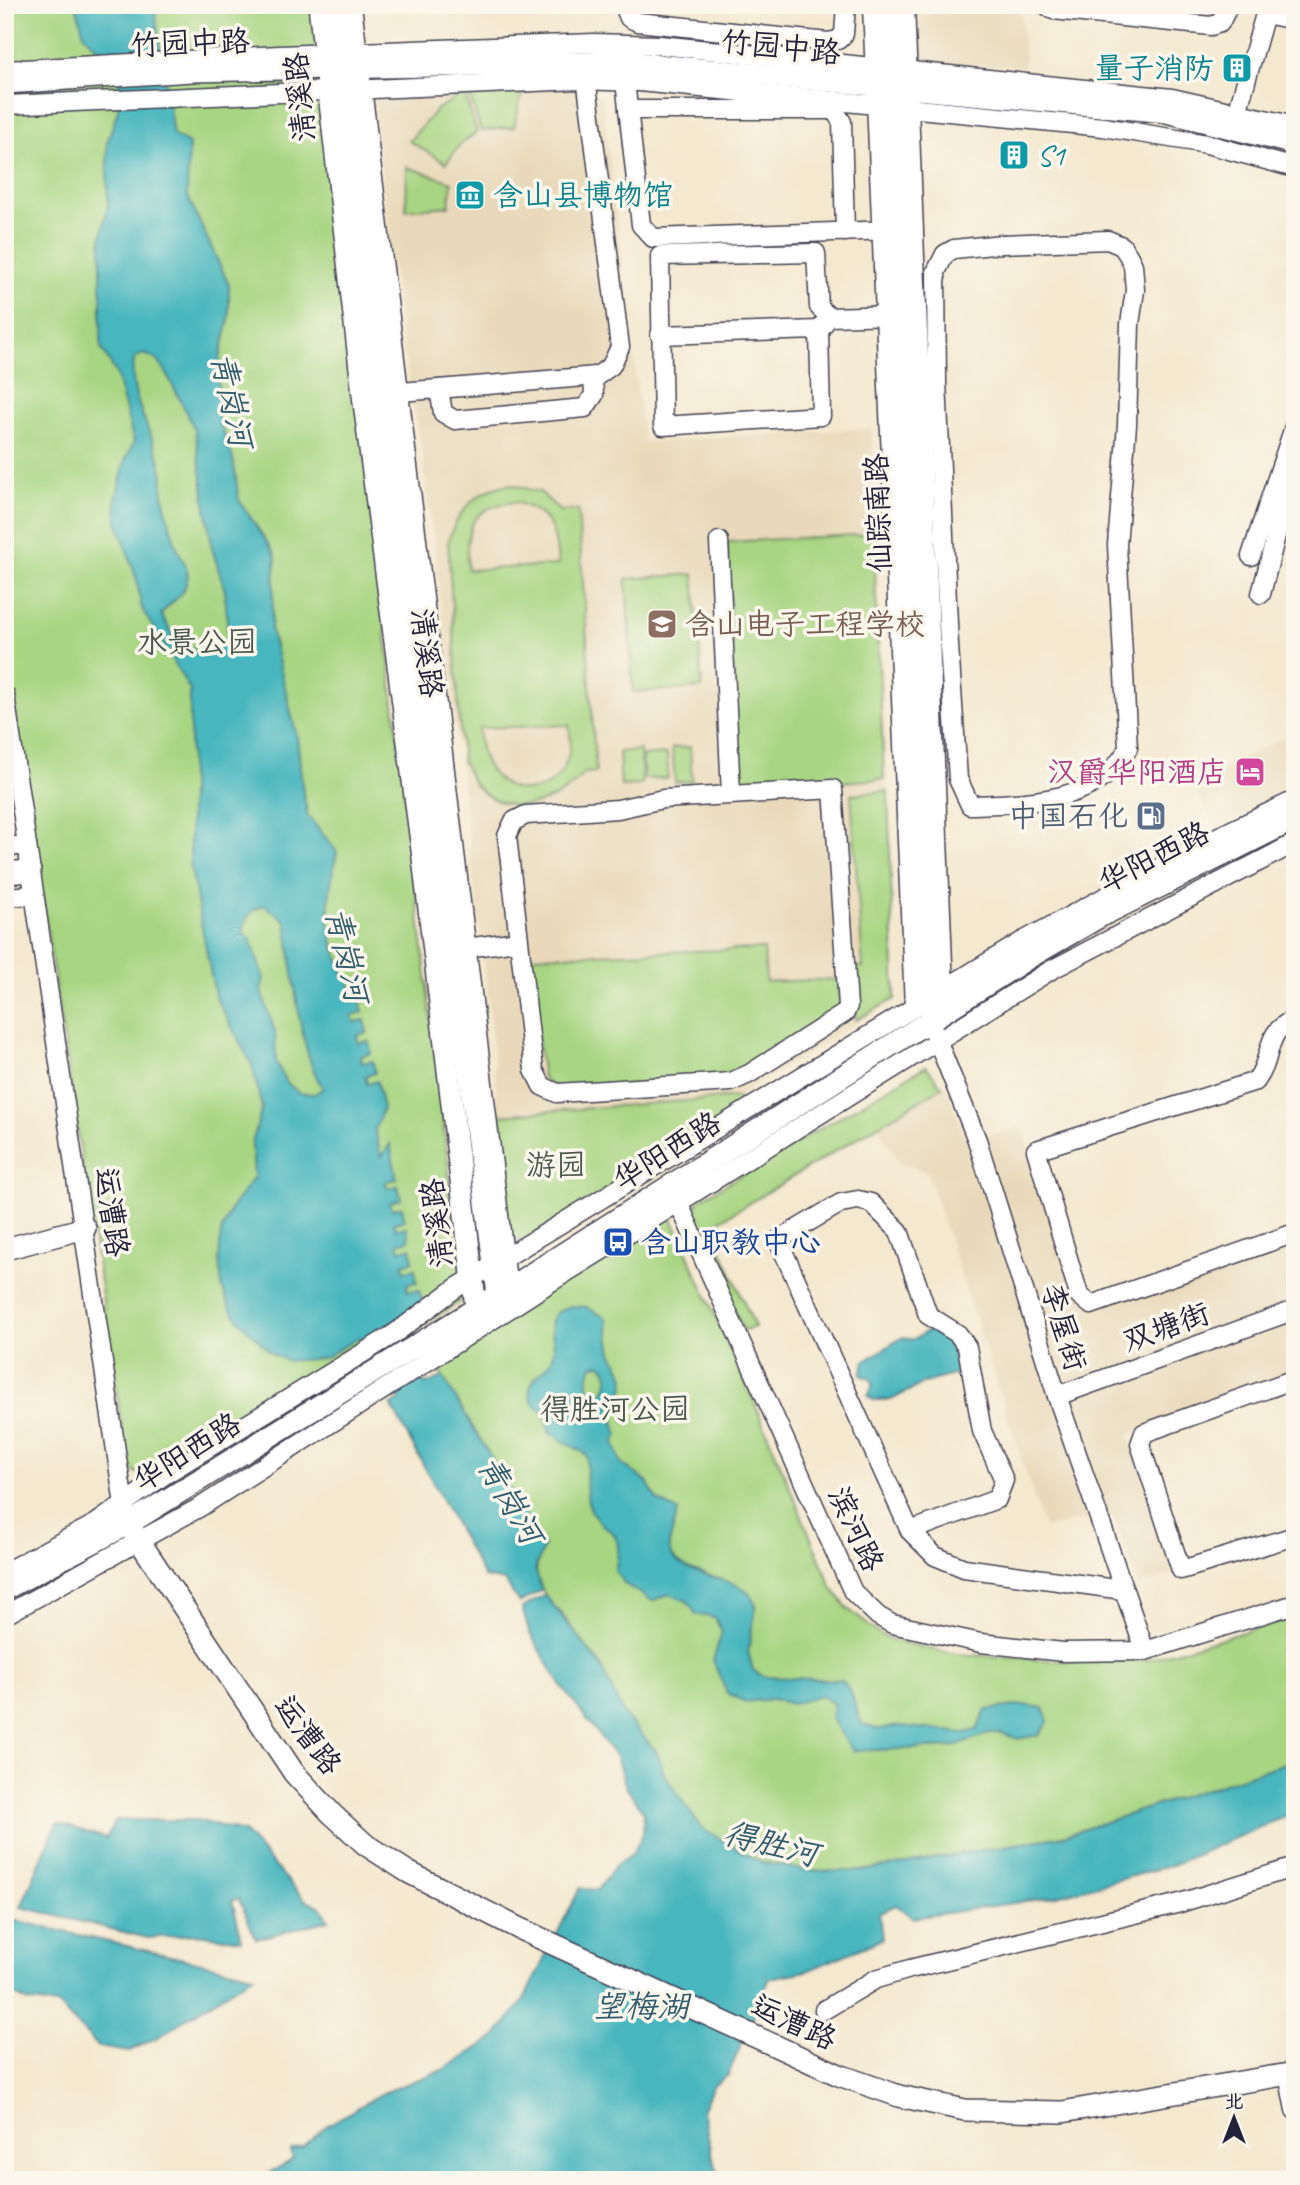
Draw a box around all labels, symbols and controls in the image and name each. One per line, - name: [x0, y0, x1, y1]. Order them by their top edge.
- street label: 竹园中路: [129, 22, 251, 64]
- street label: 竹园中路: [719, 22, 843, 72]
- place label: 量子消防: [1094, 49, 1214, 87]
- street label: 清溪路: [276, 50, 324, 144]
- building icon: 量子消防: [1220, 51, 1254, 85]
- place label: S1: [1037, 136, 1067, 174]
- building icon: S1: [997, 138, 1031, 172]
- place label: 含山县博物馆: [493, 176, 673, 214]
- museum icon: 含山县博物馆: [453, 178, 487, 212]
- water label: 青岗河: [202, 349, 263, 456]
- street label: 仙踪南路: [857, 452, 899, 574]
- place label: 含山电子工程学校: [685, 605, 925, 643]
- street label: 清溪路: [403, 606, 451, 700]
- school or university icon: 含山电子工程学校: [645, 607, 679, 641]
- park label: 水景公园: [137, 623, 257, 661]
- place label: 汉爵华阳酒店: [1047, 753, 1227, 791]
- hotel icon: 汉爵华阳酒店: [1233, 755, 1267, 789]
- place label: 中国石化: [1008, 797, 1128, 835]
- fuel station icon: 中国石化: [1134, 799, 1168, 833]
- street label: 华阳西路: [1092, 813, 1216, 901]
- water label: 青岗河: [316, 904, 379, 1011]
- street label: 华阳西路: [606, 1103, 728, 1199]
- park label: 游园: [526, 1146, 586, 1184]
- street label: 运漕路: [87, 1165, 137, 1259]
- street label: 清溪路: [413, 1176, 461, 1270]
- place label: 含山职教中心: [641, 1223, 821, 1261]
- bus stop icon: 含山职教中心: [601, 1225, 635, 1259]
- street label: 李屋街: [1033, 1278, 1095, 1376]
- street label: 双塘街: [1117, 1294, 1215, 1360]
- park label: 得胜河公园: [540, 1390, 690, 1428]
- street label: 华阳西路: [126, 1404, 248, 1500]
- water label: 青岗河: [468, 1448, 554, 1556]
- street label: 滨河路: [820, 1480, 892, 1578]
- street label: 运漕路: [266, 1688, 350, 1782]
- water label: 得胜河: [719, 1812, 827, 1877]
- water label: 望梅湖: [593, 1986, 692, 2027]
- street label: 运漕路: [745, 1986, 843, 2058]
- north arrow: [1198, 2084, 1268, 2154]
- text: 北: [1224, 2090, 1244, 2114]

